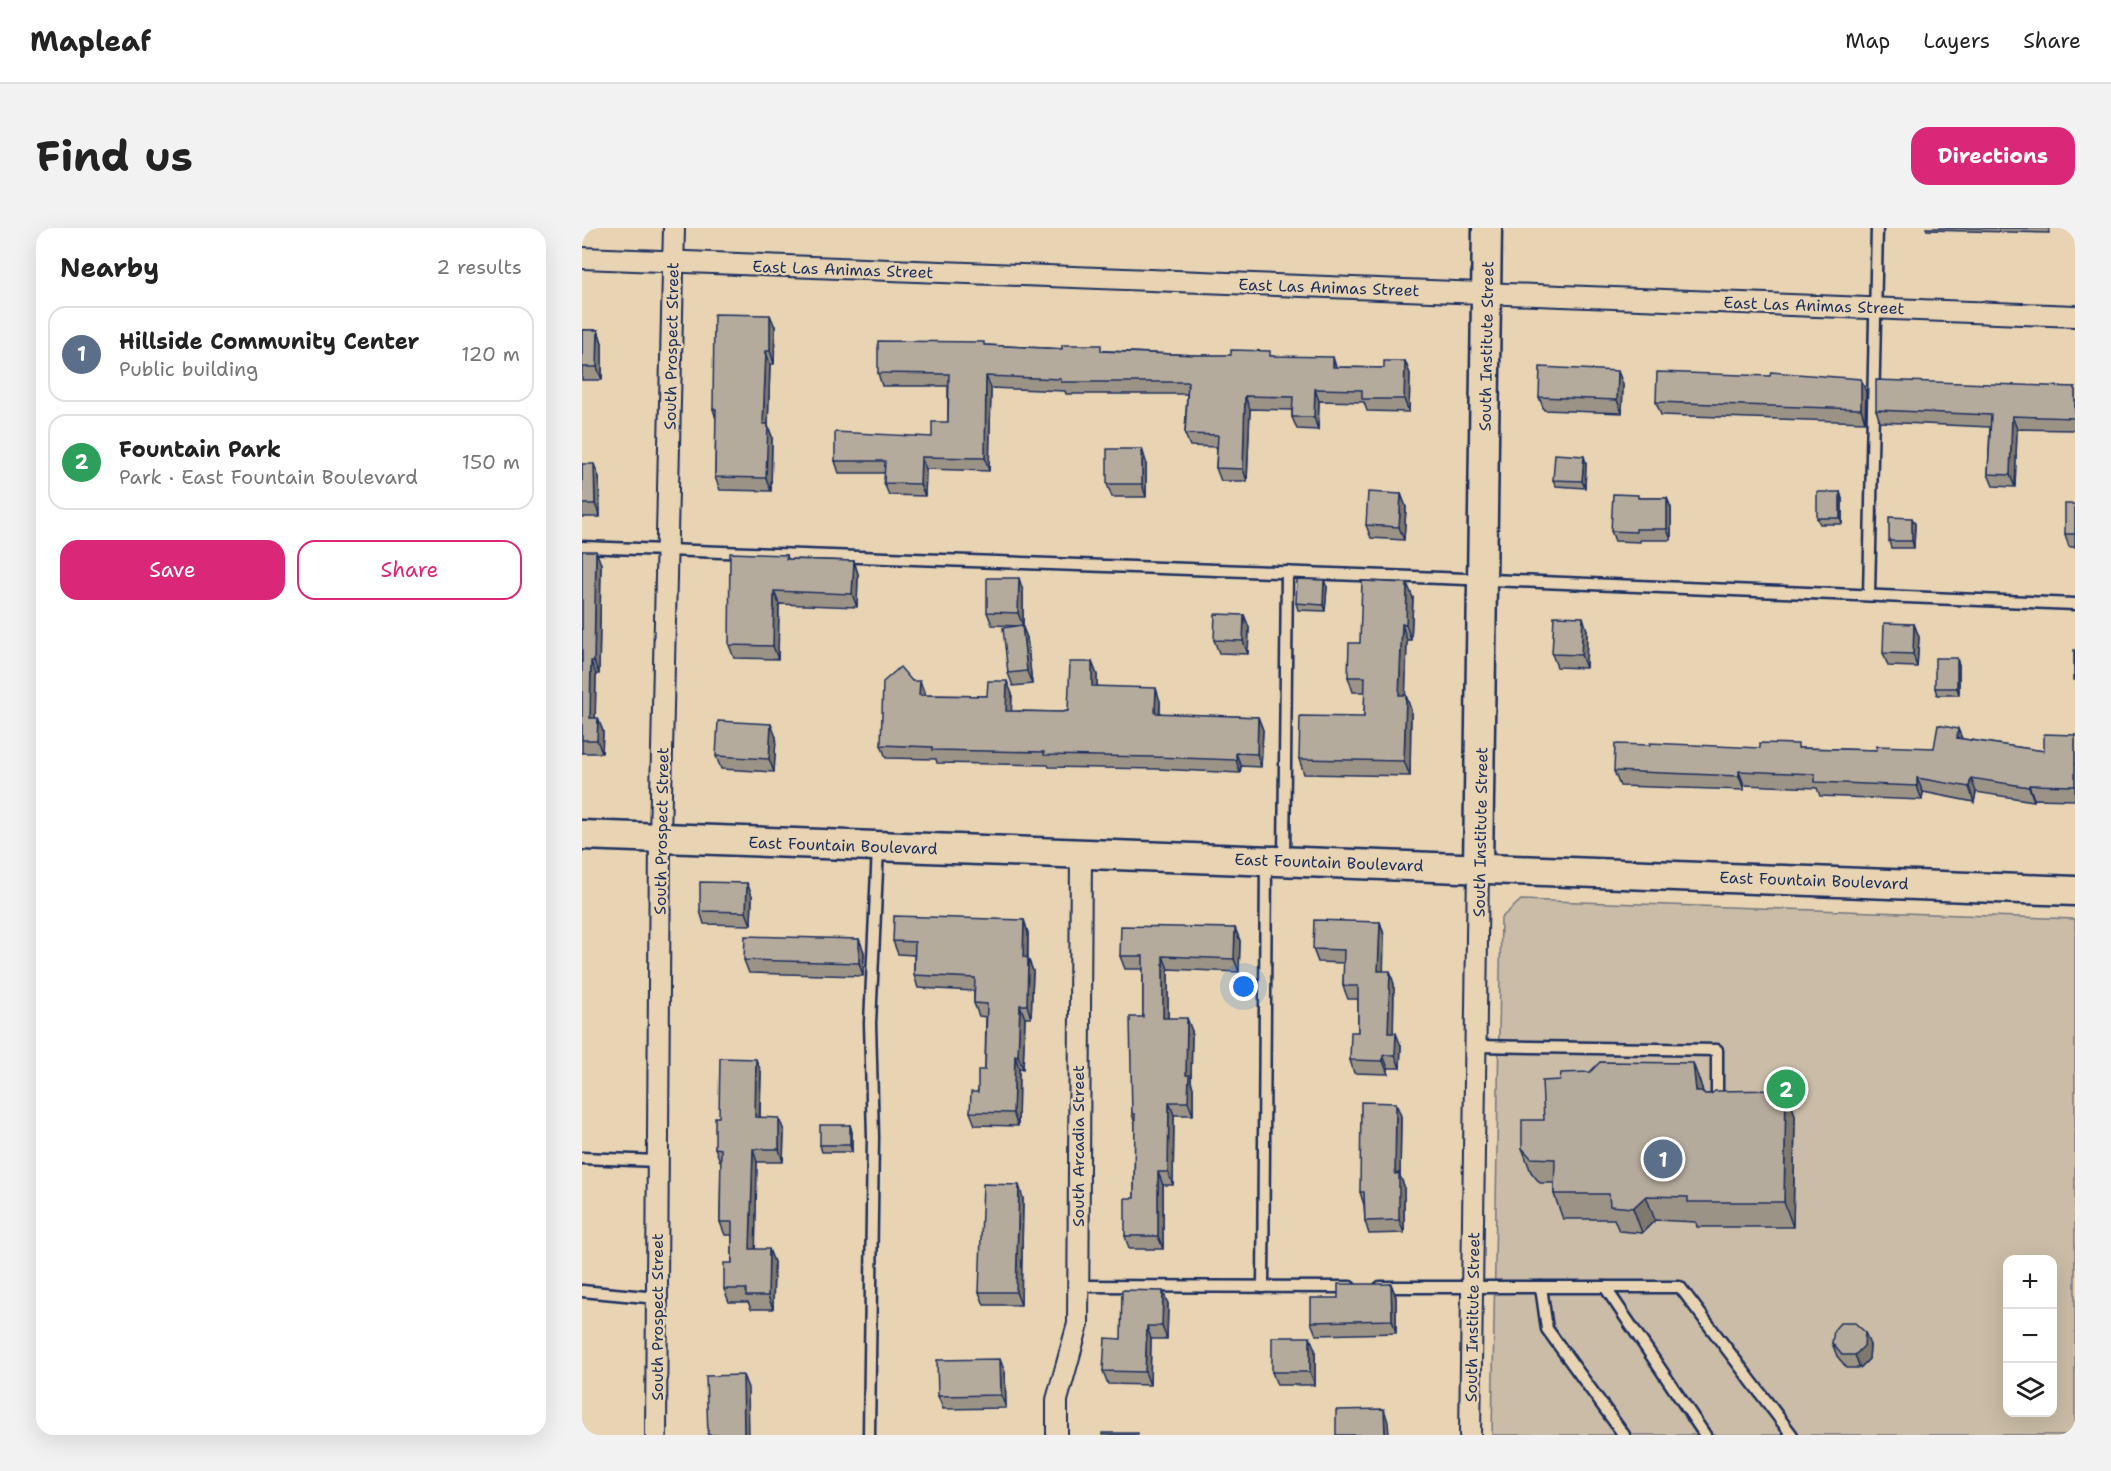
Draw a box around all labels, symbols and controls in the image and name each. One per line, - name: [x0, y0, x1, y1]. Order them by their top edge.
- text: Mapleaf: [30, 22, 151, 60]
- text: Map: [1845, 27, 1890, 55]
- text: Layers: [1923, 27, 1990, 55]
- text: Share: [2023, 27, 2081, 55]
- button: Directions: [1911, 127, 2075, 185]
- text: Find us: [36, 128, 193, 184]
- text: Nearby: [60, 250, 159, 285]
- text: 2 results: [436, 254, 522, 280]
- street label: East Las Animas Street: [752, 256, 934, 283]
- street label: South Institute Street: [1475, 261, 1498, 431]
- street label: South Prospect Street: [660, 262, 683, 430]
- street label: East Las Animas Street: [1238, 274, 1420, 301]
- street label: East Las Animas Street: [1723, 292, 1905, 319]
- text: Hillside Community Center: [119, 327, 419, 356]
- text: 1: [77, 341, 86, 367]
- text: 120 m: [461, 341, 520, 367]
- text: Public building: [119, 356, 258, 382]
- text: Fountain Park: [119, 435, 281, 464]
- text: 2: [75, 449, 89, 475]
- text: 150 m: [462, 449, 520, 475]
- text: Park · East Fountain Boulevard: [119, 464, 418, 490]
- button: Save: [60, 540, 285, 600]
- button: Share: [297, 540, 522, 600]
- street label: South Prospect Street: [650, 747, 673, 915]
- street label: South Institute Street: [1469, 747, 1492, 917]
- street label: East Fountain Boulevard: [748, 832, 938, 859]
- street label: East Fountain Boulevard: [1234, 849, 1424, 876]
- street label: East Fountain Boulevard: [1719, 867, 1909, 894]
- your location: [1229, 972, 1258, 1001]
- street label: South Arcadia Street: [1068, 1065, 1089, 1227]
- pin: 2: [1766, 1066, 1806, 1112]
- pin: 1: [1644, 1136, 1682, 1182]
- street label: South Institute Street: [1461, 1232, 1484, 1402]
- street label: South Prospect Street: [647, 1233, 668, 1401]
- map controls: [2003, 1255, 2057, 1417]
- button: +: [2003, 1255, 2057, 1309]
- button: −: [2003, 1309, 2057, 1363]
- button: layers: [2003, 1363, 2057, 1417]

